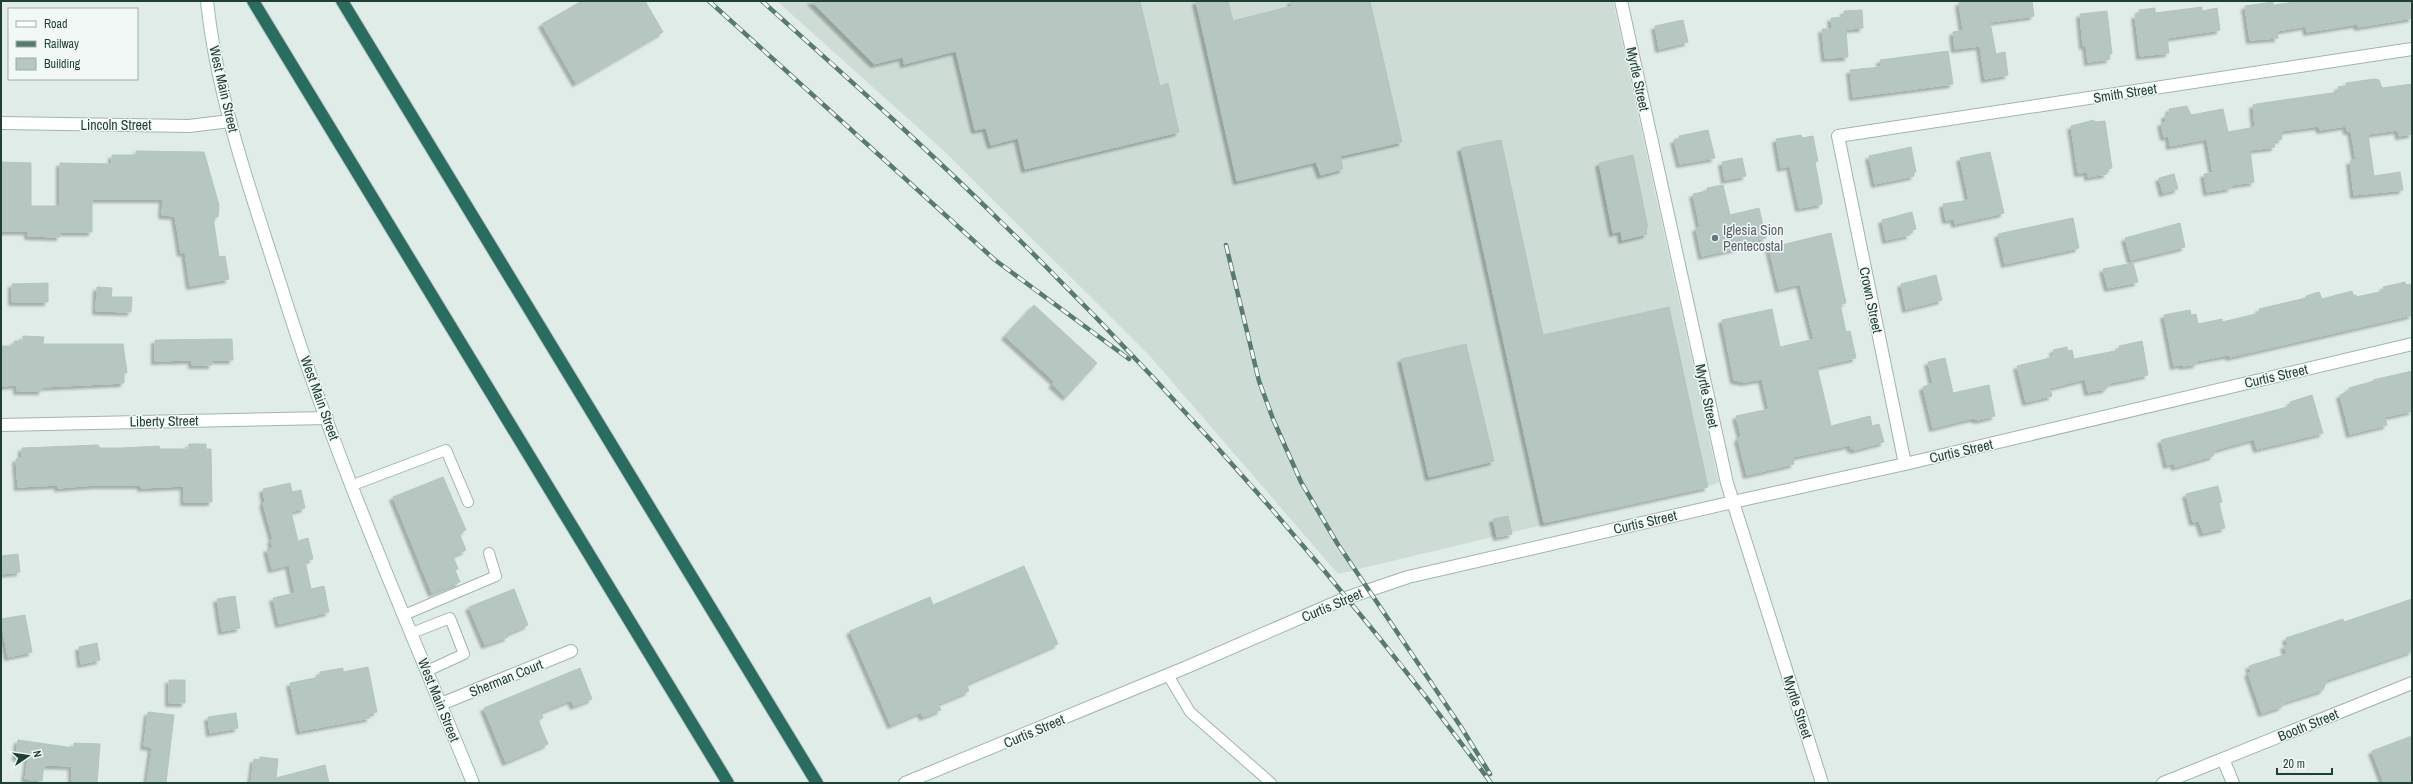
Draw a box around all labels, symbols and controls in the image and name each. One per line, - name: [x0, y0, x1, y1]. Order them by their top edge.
- legend: [8, 8, 138, 80]
- text: Road: [44, 16, 68, 32]
- text: Railway: [44, 36, 79, 52]
- street label: West Main Street: [205, 44, 243, 134]
- street label: Myrtle Street: [1622, 45, 1654, 113]
- text: Building: [44, 56, 81, 72]
- street label: Smith Street: [2092, 79, 2158, 107]
- street label: Lincoln Street: [81, 116, 151, 134]
- place label: Iglesia Sion Pentecostal: [1723, 221, 1784, 255]
- marker: Iglesia Sion Pentecostal: [1710, 233, 1720, 243]
- street label: Crown Street: [1855, 265, 1887, 335]
- street label: West Main Street: [296, 353, 344, 443]
- street label: Curtis Street: [2243, 360, 2309, 392]
- street label: Myrtle Street: [1691, 362, 1723, 430]
- street label: Liberty Street: [129, 411, 199, 431]
- street label: Curtis Street: [1928, 435, 1994, 467]
- street label: Curtis Street: [1612, 506, 1678, 538]
- street label: Curtis Street: [1299, 584, 1365, 626]
- street label: Sherman Court: [467, 655, 545, 701]
- street label: West Main Street: [414, 656, 464, 744]
- street label: Myrtle Street: [1779, 673, 1817, 741]
- street label: Booth Street: [2275, 705, 2341, 745]
- street label: Curtis Street: [1001, 710, 1067, 752]
- north arrow: [8, 736, 48, 776]
- text: N: [30, 749, 45, 758]
- scale bar: [2277, 750, 2332, 776]
- text: 20 m: [2283, 756, 2305, 772]

